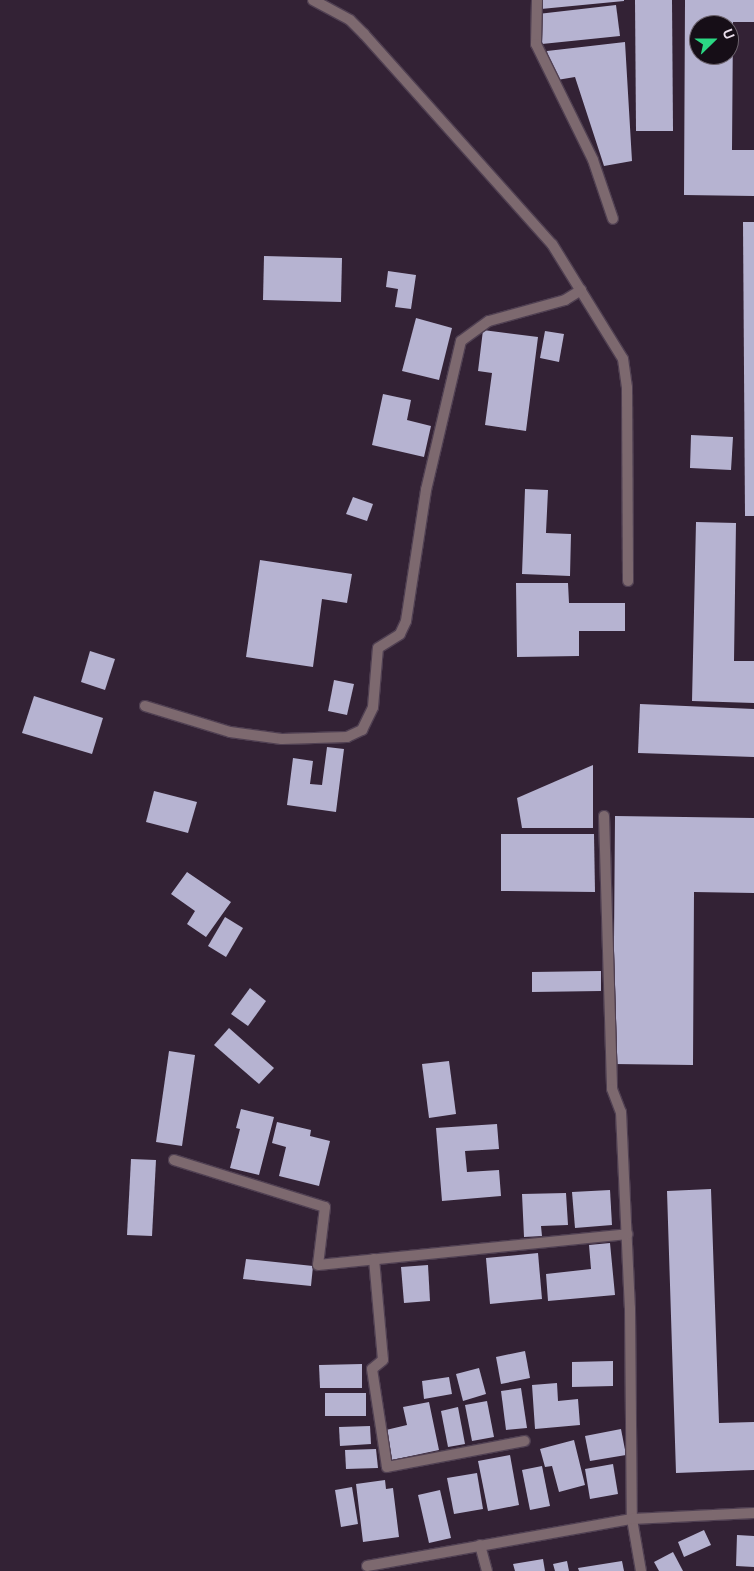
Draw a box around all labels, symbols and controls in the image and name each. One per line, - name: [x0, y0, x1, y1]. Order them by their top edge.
- north arrow: [689, 15, 739, 65]
- text: U: [718, 27, 737, 42]

